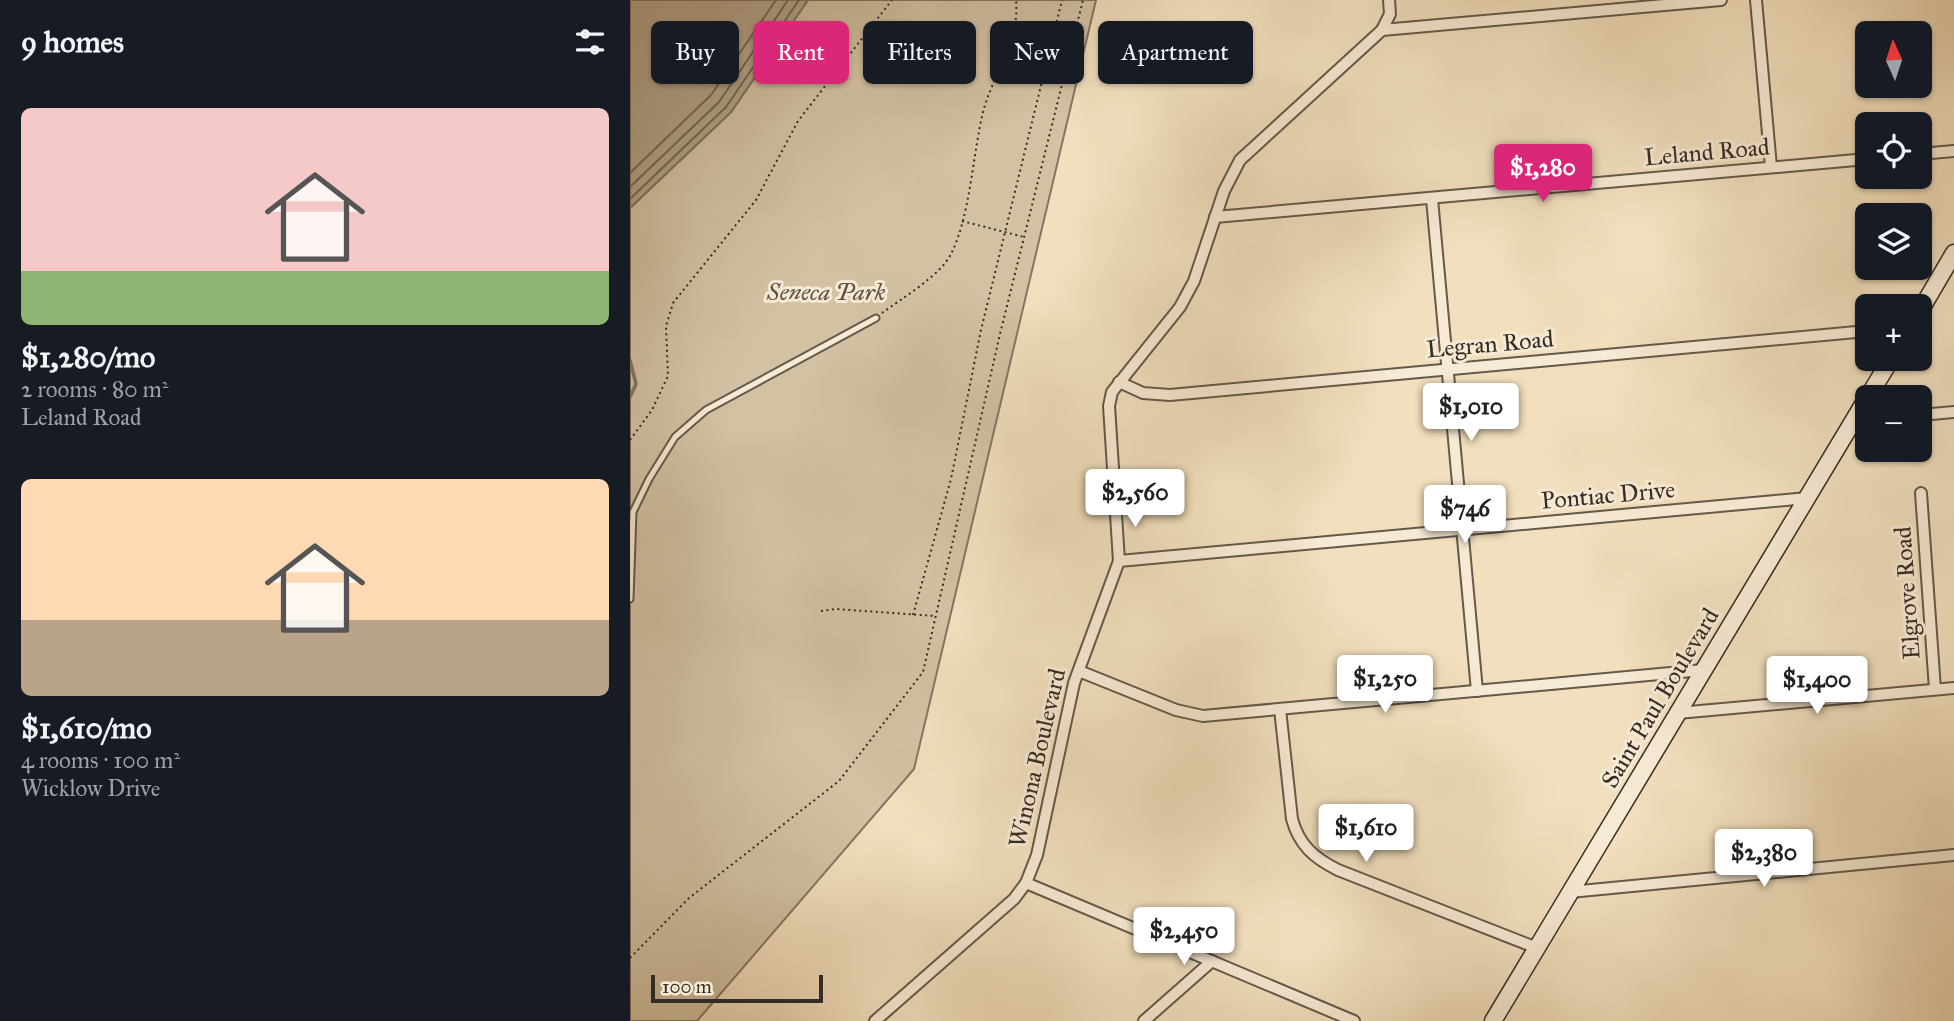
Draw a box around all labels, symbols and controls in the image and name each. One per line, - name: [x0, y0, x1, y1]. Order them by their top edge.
- chip: Buy: [651, 21, 739, 84]
- chip: Rent: [753, 21, 849, 84]
- chip: Filters: [863, 21, 976, 84]
- chip: New: [990, 21, 1084, 84]
- chip: Apartment: [1098, 21, 1253, 84]
- north arrow: [1855, 21, 1932, 98]
- map controls: [1855, 21, 1932, 462]
- icon: filters: [571, 23, 609, 61]
- text: 9 homes: [21, 24, 124, 60]
- button: locate: [1855, 112, 1932, 189]
- street label: Leland Road: [1643, 132, 1771, 172]
- pin: $1,280: [1486, 144, 1600, 204]
- text: $1,280: [1510, 153, 1576, 181]
- icon: home: [252, 154, 378, 280]
- button: layers: [1855, 203, 1932, 280]
- park label: Seneca Park: [766, 277, 886, 307]
- button: +: [1855, 294, 1932, 371]
- street label: Legran Road: [1425, 324, 1555, 364]
- text: $1,280/mo: [21, 339, 155, 375]
- text: 2 rooms · 80 m²: [21, 375, 168, 403]
- pin: $1,010: [1414, 384, 1528, 443]
- button: −: [1855, 385, 1932, 462]
- text: $1,010: [1439, 392, 1503, 420]
- text: Leland Road: [21, 403, 141, 431]
- pin: $2,560: [1078, 470, 1192, 529]
- street label: Pontiac Drive: [1540, 474, 1676, 516]
- text: $2,560: [1101, 478, 1169, 506]
- pin: $746: [1424, 486, 1506, 545]
- text: $746: [1440, 494, 1490, 522]
- icon: home: [252, 525, 378, 651]
- street label: Elgrove Road: [1887, 525, 1927, 661]
- street label: Saint Paul Boulevard: [1594, 603, 1726, 793]
- pin: $1,250: [1328, 656, 1442, 715]
- pin: $1,400: [1760, 656, 1874, 716]
- text: $1,250: [1353, 664, 1417, 692]
- text: $1,400: [1783, 665, 1851, 693]
- street label: Winona Boulevard: [1002, 666, 1072, 850]
- text: $1,610/mo: [21, 710, 152, 746]
- text: 4 rooms · 100 m²: [21, 746, 180, 774]
- text: Wicklow Drive: [21, 774, 160, 802]
- pin: $1,610: [1309, 804, 1423, 864]
- text: $1,610: [1335, 813, 1397, 841]
- pin: $2,380: [1707, 830, 1821, 889]
- text: $2,380: [1731, 838, 1797, 866]
- pin: $2,450: [1127, 908, 1241, 967]
- text: $2,450: [1150, 916, 1218, 944]
- scale bar: [651, 972, 822, 1004]
- text: 100 m: [662, 975, 712, 998]

